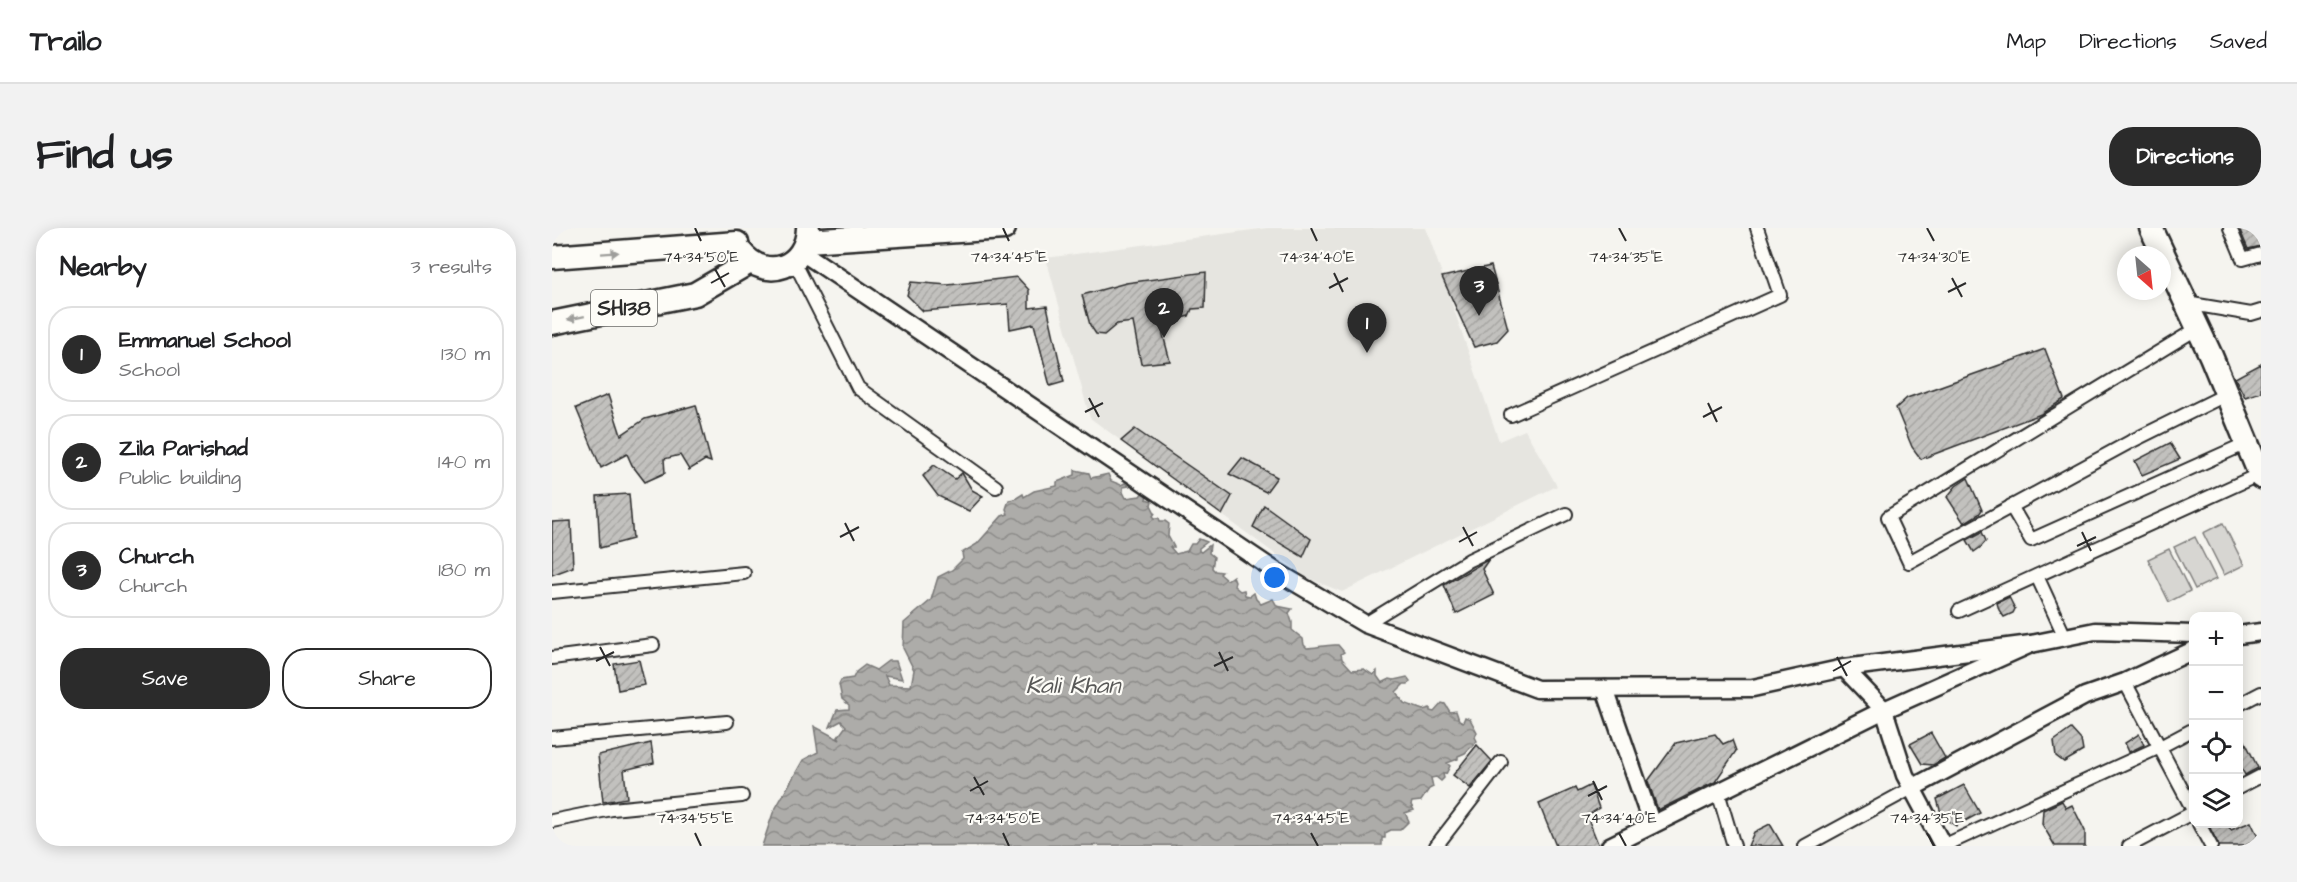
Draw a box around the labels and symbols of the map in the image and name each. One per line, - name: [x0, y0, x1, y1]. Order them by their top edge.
- north arrow: [2117, 246, 2171, 300]
- text: 74°34'50"E: [663, 247, 739, 268]
- text: 74°34'45"E: [971, 247, 1047, 268]
- text: 74°34'40"E: [1279, 247, 1355, 268]
- text: 74°34'35"E: [1589, 247, 1663, 268]
- text: 74°34'30"E: [1898, 247, 1970, 268]
- one-way arrow: [601, 248, 620, 257]
- pin: 3: [1460, 266, 1498, 316]
- pin: 2: [1144, 288, 1184, 338]
- road number: SH138: [591, 290, 657, 326]
- pin: 1: [1348, 304, 1386, 353]
- one-way arrow: [566, 314, 585, 323]
- your location: [1260, 563, 1289, 592]
- water label: Kali Khan: [1026, 669, 1122, 703]
- text: 74°34'55"E: [657, 808, 733, 829]
- text: 74°34'50"E: [965, 808, 1041, 829]
- text: 74°34'45"E: [1273, 808, 1349, 829]
- text: 74°34'40"E: [1581, 808, 1657, 829]
- text: 74°34'35"E: [1890, 808, 1964, 829]

